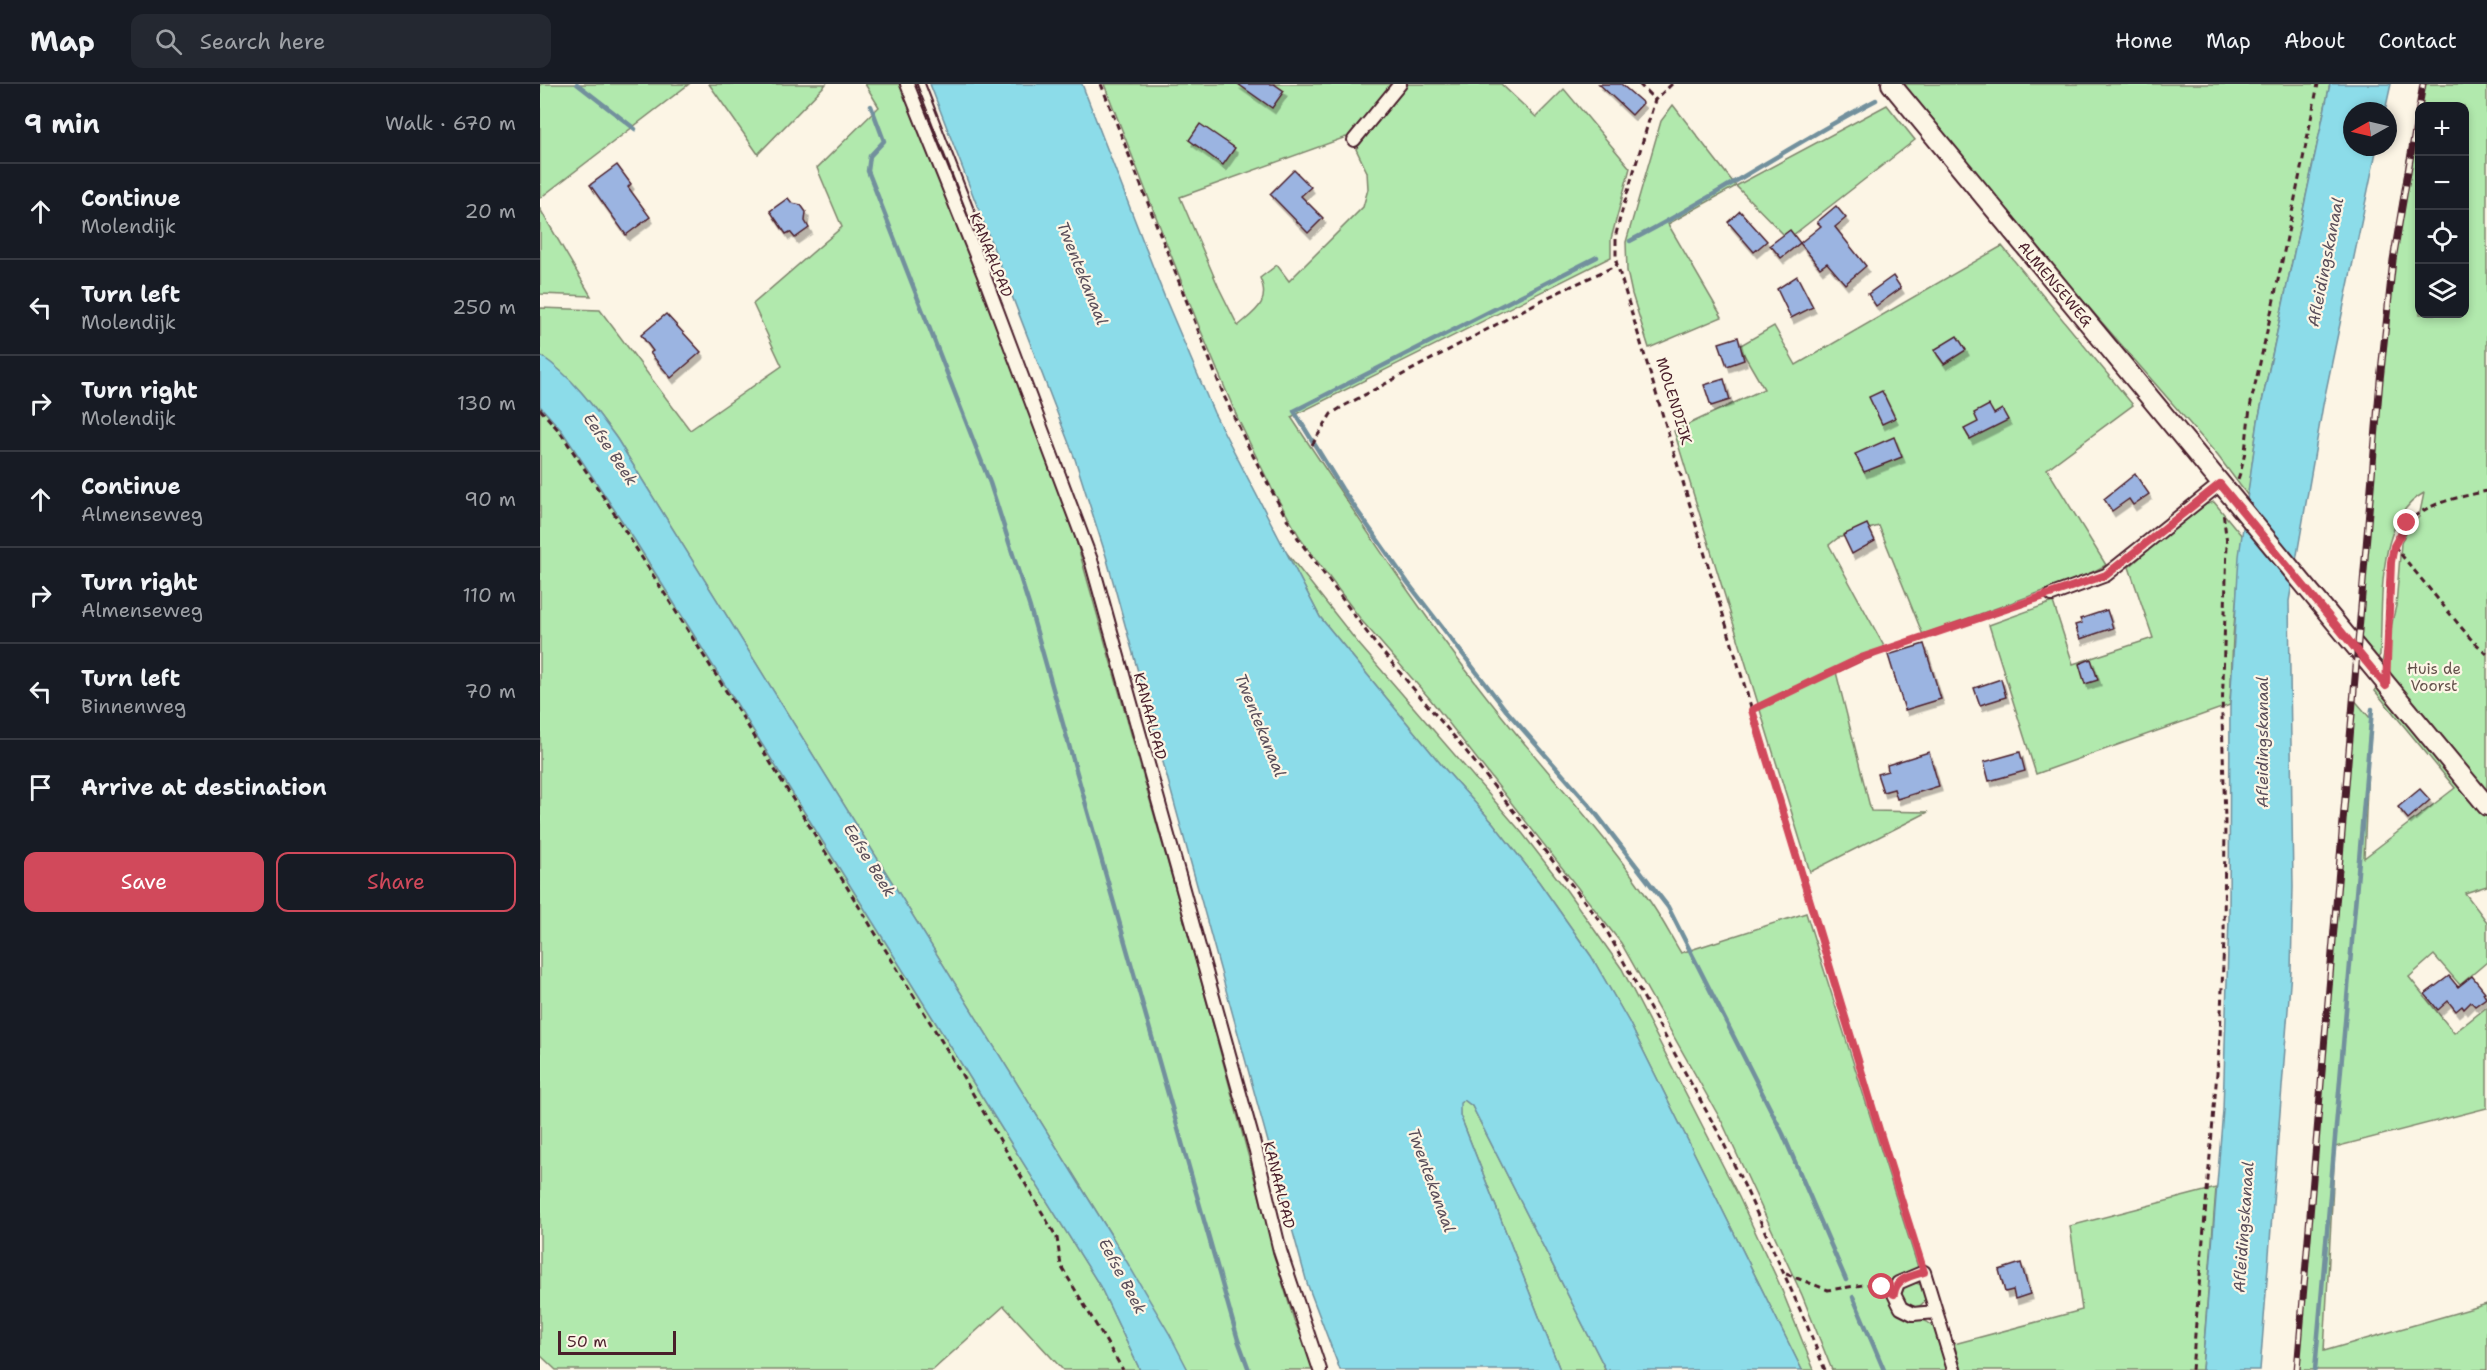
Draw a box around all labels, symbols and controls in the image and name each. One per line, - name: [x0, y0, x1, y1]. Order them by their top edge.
- search box: [131, 14, 551, 68]
- text: Map: [30, 22, 95, 60]
- icon: search: [152, 25, 185, 58]
- text: Search here: [200, 27, 325, 56]
- text: Home: [2115, 27, 2173, 55]
- text: Map: [2206, 27, 2251, 55]
- text: About: [2284, 27, 2345, 55]
- text: Contact: [2378, 27, 2457, 55]
- north arrow: [2343, 102, 2397, 156]
- map controls: [2415, 102, 2469, 318]
- button: +: [2415, 102, 2469, 156]
- text: 9 min: [24, 106, 100, 141]
- text: Walk · 670 m: [385, 110, 516, 136]
- button: −: [2415, 156, 2469, 210]
- text: Continue: [81, 184, 181, 213]
- icon: ahead: [24, 195, 57, 228]
- water label: Afleidingskanaal: [2303, 196, 2348, 329]
- text: 20 m: [465, 198, 516, 224]
- street label: KANAALPAD: [965, 210, 1017, 300]
- button: locate: [2415, 210, 2469, 264]
- text: Molendijk: [81, 213, 176, 239]
- water label: Twentekanaal: [1052, 218, 1113, 328]
- street label: ALMENSEWEG: [2013, 237, 2097, 331]
- button: layers: [2415, 264, 2469, 318]
- text: Turn left: [81, 280, 180, 309]
- icon: left: [24, 291, 57, 324]
- text: 250 m: [452, 294, 516, 320]
- text: Molendijk: [81, 309, 176, 335]
- street label: MOLENDIJK: [1651, 355, 1697, 447]
- text: Turn right: [81, 376, 198, 405]
- icon: right: [24, 387, 57, 420]
- text: 130 m: [457, 390, 516, 416]
- text: Molendijk: [81, 405, 176, 431]
- water label: Eefse Beek: [579, 409, 642, 490]
- text: Continue: [81, 472, 181, 501]
- icon: ahead: [24, 483, 57, 516]
- text: 90 m: [464, 486, 516, 512]
- text: Almenseweg: [81, 501, 203, 527]
- route end: [2393, 509, 2419, 535]
- text: Turn right: [81, 568, 198, 597]
- icon: right: [24, 579, 57, 612]
- text: 110 m: [462, 582, 516, 608]
- text: Almenseweg: [81, 597, 203, 623]
- park label: Huis de Voorst: [2407, 659, 2461, 696]
- text: Turn left: [81, 664, 180, 693]
- street label: KANAALPAD: [1129, 670, 1171, 762]
- water label: Twentekanaal: [1230, 670, 1291, 780]
- icon: left: [24, 675, 57, 708]
- water label: Afleidingskanaal: [2252, 676, 2273, 808]
- text: 70 m: [464, 678, 516, 704]
- text: Binnenweg: [81, 693, 186, 719]
- icon: arrive: [24, 771, 57, 804]
- text: Arrive at destination: [81, 773, 327, 802]
- water label: Eefse Beek: [839, 820, 900, 901]
- button: Save: [24, 852, 264, 912]
- button: Share: [276, 852, 516, 912]
- water label: Twentekanaal: [1403, 1125, 1460, 1235]
- street label: KANAALPAD: [1258, 1139, 1300, 1231]
- water label: Afleidingskanaal: [2228, 1161, 2259, 1293]
- water label: Eefse Beek: [1094, 1235, 1151, 1318]
- route start: [1868, 1273, 1894, 1299]
- scale bar: [558, 1328, 676, 1356]
- text: 50 m: [567, 1331, 607, 1352]

